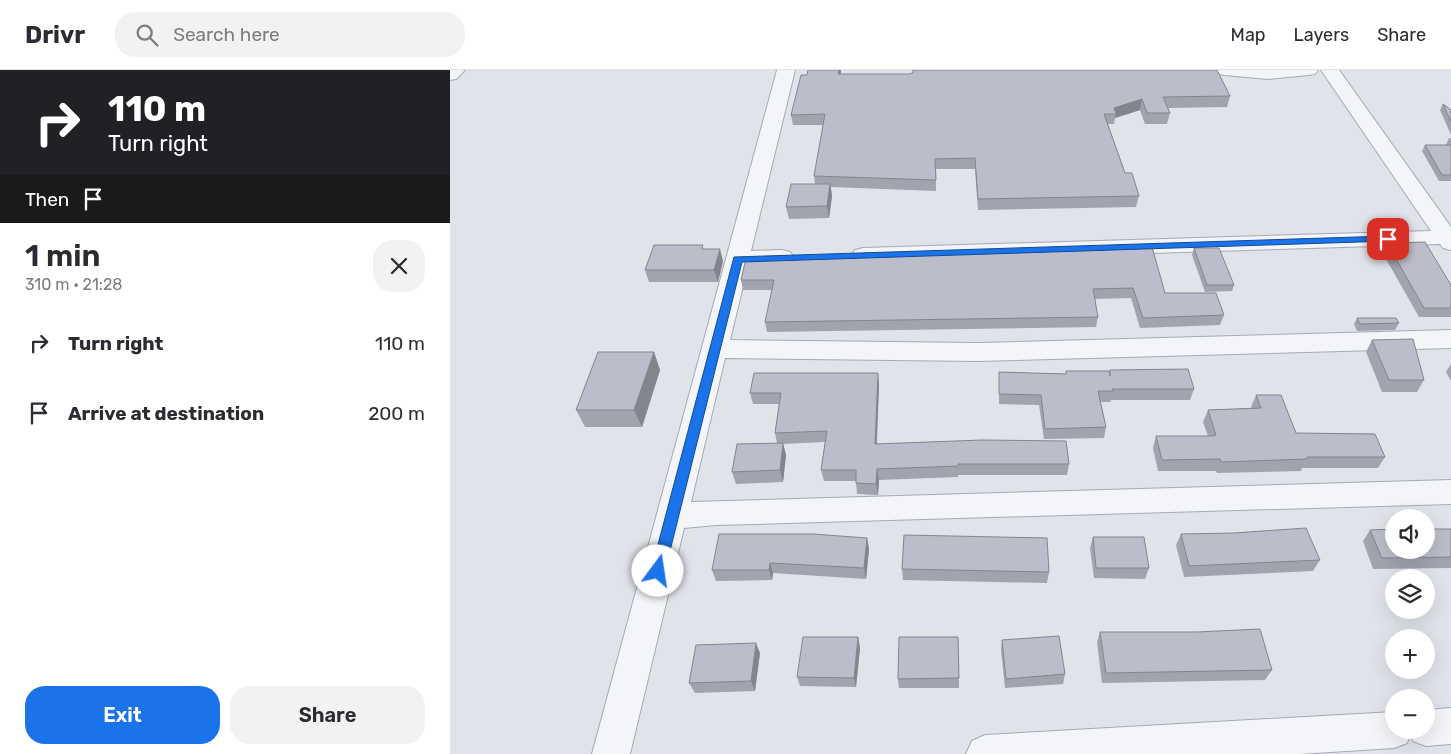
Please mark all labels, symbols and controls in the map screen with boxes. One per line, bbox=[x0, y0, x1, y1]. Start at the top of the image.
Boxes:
search box bbox=[115, 12, 465, 57]
text: Drivr bbox=[25, 21, 85, 49]
icon: search bbox=[133, 21, 161, 49]
text: Search here bbox=[173, 23, 280, 46]
text: Map bbox=[1231, 24, 1266, 46]
text: Layers bbox=[1294, 24, 1349, 46]
text: Share bbox=[1377, 24, 1426, 46]
text: 110 m bbox=[108, 88, 206, 130]
icon: right bbox=[25, 90, 90, 155]
text: Turn right bbox=[108, 130, 208, 157]
icon: arrive bbox=[79, 185, 107, 213]
text: Then bbox=[25, 188, 69, 211]
pin bbox=[1367, 218, 1409, 260]
icon: arrive bbox=[1374, 225, 1402, 253]
text: 1 min bbox=[25, 238, 100, 274]
button: close bbox=[373, 240, 425, 292]
text: 310 m · 21:28 bbox=[25, 275, 123, 294]
icon: right bbox=[25, 329, 53, 357]
text: Turn right bbox=[68, 332, 163, 355]
text: 110 m bbox=[375, 332, 425, 355]
icon: arrive bbox=[25, 399, 53, 427]
text: Arrive at destination bbox=[68, 402, 264, 425]
text: 200 m bbox=[368, 402, 425, 425]
map controls bbox=[1385, 509, 1435, 739]
button: sound bbox=[1385, 509, 1435, 559]
position arrow bbox=[631, 544, 683, 596]
button: layers bbox=[1385, 569, 1435, 619]
button: + bbox=[1385, 629, 1435, 679]
button: Exit bbox=[25, 686, 220, 744]
button: Share bbox=[230, 686, 425, 744]
button: − bbox=[1385, 689, 1435, 739]

